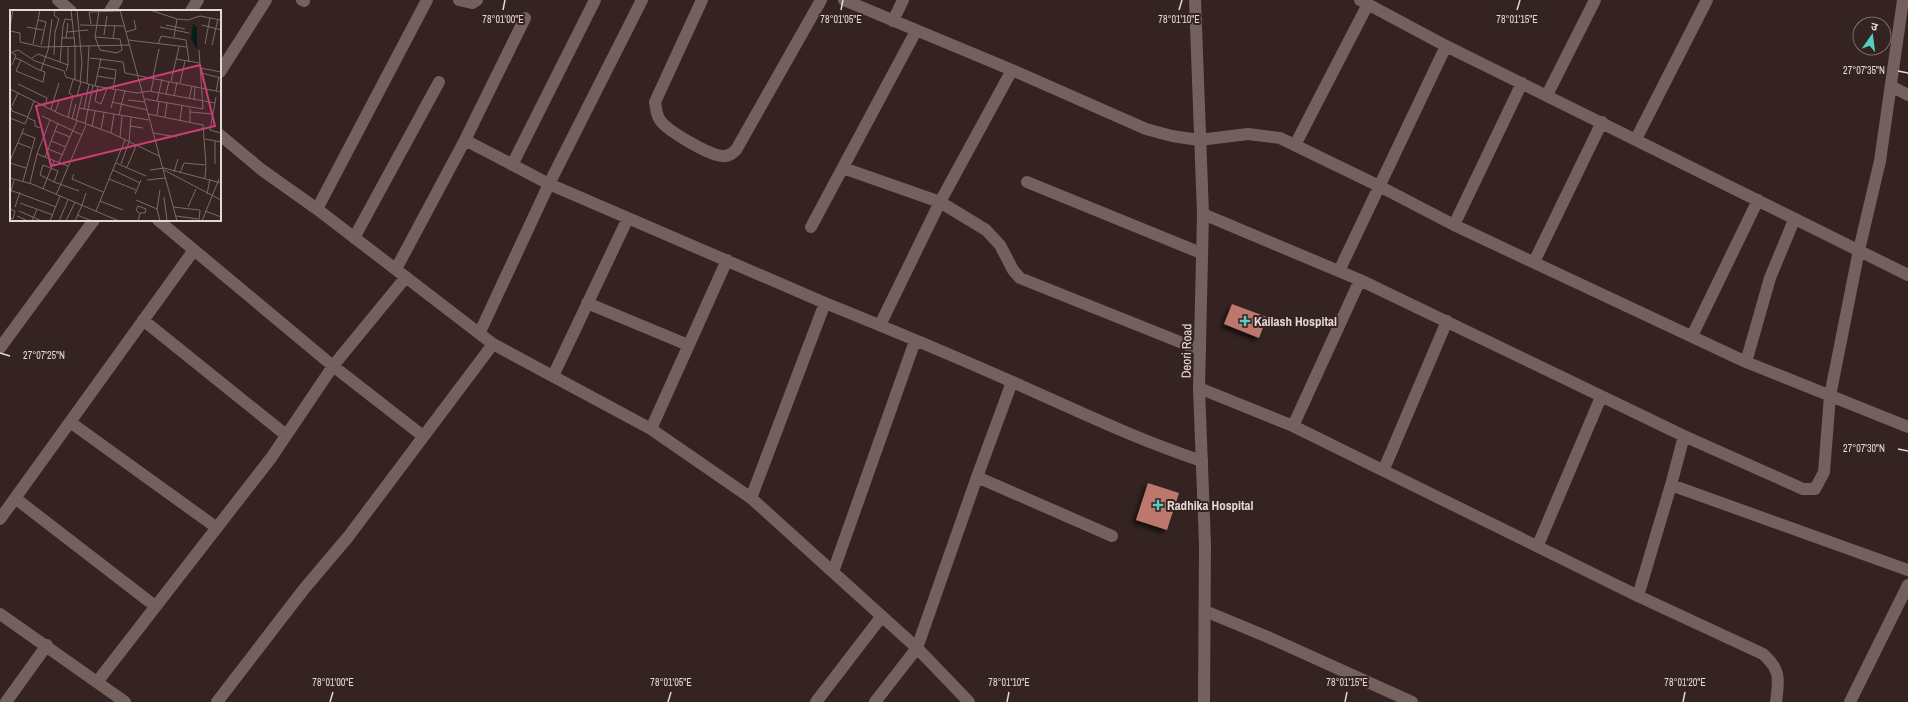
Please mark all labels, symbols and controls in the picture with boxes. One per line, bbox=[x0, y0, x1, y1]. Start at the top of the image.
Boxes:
inset map bbox=[10, 10, 221, 221]
text: 78°01'00"E bbox=[482, 13, 524, 26]
text: 78°01'05"E bbox=[820, 13, 862, 26]
text: 78°01'10"E bbox=[1158, 13, 1200, 26]
text: 78°01'15"E bbox=[1496, 13, 1538, 26]
north arrow bbox=[1852, 16, 1892, 56]
text: उ bbox=[1870, 19, 1880, 34]
text: 27°07'35"N bbox=[1843, 64, 1885, 77]
place label: Kailash Hospital bbox=[1254, 313, 1337, 330]
marker: Kailash Hospital bbox=[1239, 315, 1251, 327]
street label: Deori Road bbox=[1178, 324, 1195, 378]
text: 27°07'25"N bbox=[23, 349, 65, 362]
text: 27°07'30"N bbox=[1843, 442, 1885, 455]
place label: Radhika Hospital bbox=[1167, 497, 1254, 514]
marker: Radhika Hospital bbox=[1152, 499, 1164, 511]
text: 78°01'00"E bbox=[312, 676, 354, 689]
text: 78°01'05"E bbox=[650, 676, 692, 689]
text: 78°01'10"E bbox=[988, 676, 1030, 689]
text: 78°01'15"E bbox=[1326, 676, 1368, 689]
text: 78°01'20"E bbox=[1664, 676, 1706, 689]

